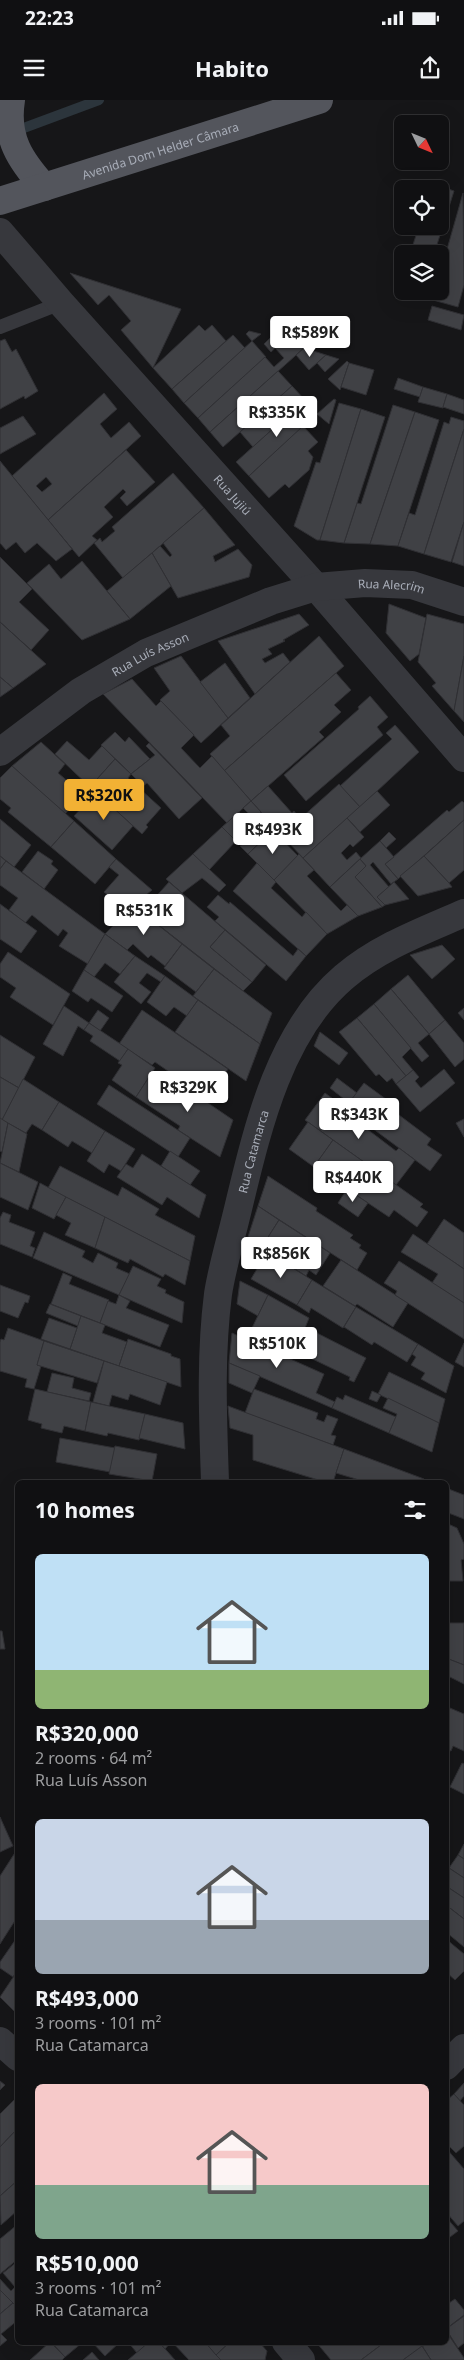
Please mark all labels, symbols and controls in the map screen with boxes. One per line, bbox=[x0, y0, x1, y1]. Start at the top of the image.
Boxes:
text: 22:23 bbox=[25, 5, 74, 31]
text: Habito bbox=[195, 53, 269, 83]
icon: menu bbox=[20, 54, 48, 82]
icon: share bbox=[416, 54, 444, 82]
north arrow bbox=[394, 115, 449, 170]
map controls bbox=[394, 115, 449, 300]
street label: Avenida Dom Helder Câmara bbox=[80, 118, 241, 183]
button: locate bbox=[394, 180, 449, 235]
button: layers bbox=[394, 245, 449, 300]
pin: R$589K bbox=[269, 316, 351, 358]
text: R$589K bbox=[281, 321, 339, 343]
pin: R$335K bbox=[236, 396, 318, 438]
text: R$335K bbox=[248, 401, 306, 423]
street label: Rua Jujiú bbox=[210, 471, 256, 518]
street label: Rua Alecrim bbox=[357, 574, 427, 597]
street label: Rua Luís Asson bbox=[108, 628, 191, 680]
pin: R$320K bbox=[63, 778, 145, 821]
text: R$320K bbox=[75, 784, 133, 806]
pin: R$493K bbox=[232, 812, 314, 855]
text: R$493K bbox=[244, 818, 302, 840]
pin: R$531K bbox=[103, 894, 185, 936]
text: R$531K bbox=[115, 899, 173, 921]
pin: R$329K bbox=[147, 1070, 229, 1113]
text: R$329K bbox=[159, 1076, 217, 1098]
pin: R$343K bbox=[318, 1098, 400, 1140]
text: R$343K bbox=[330, 1103, 388, 1125]
street label: Rua Catamarca bbox=[234, 1108, 272, 1195]
pin: R$440K bbox=[312, 1160, 394, 1203]
text: R$440K bbox=[324, 1166, 382, 1188]
pin: R$856K bbox=[240, 1236, 322, 1279]
text: R$856K bbox=[252, 1242, 310, 1264]
pin: R$510K bbox=[236, 1326, 318, 1369]
text: R$510K bbox=[248, 1332, 306, 1354]
text: 10 homes bbox=[35, 1496, 135, 1524]
icon: filters bbox=[401, 1496, 429, 1524]
icon: home bbox=[187, 1587, 277, 1677]
text: R$320,000 bbox=[35, 1719, 139, 1747]
text: 2 rooms · 64 m² bbox=[35, 1747, 152, 1769]
text: Rua Luís Asson bbox=[35, 1769, 147, 1791]
icon: home bbox=[187, 1852, 277, 1942]
text: R$493,000 bbox=[35, 1984, 139, 2012]
text: 3 rooms · 101 m² bbox=[35, 2012, 161, 2034]
text: Rua Catamarca bbox=[35, 2034, 149, 2056]
icon: home bbox=[187, 2117, 277, 2207]
text: R$510,000 bbox=[35, 2249, 139, 2277]
text: 3 rooms · 101 m² bbox=[35, 2277, 161, 2299]
text: Rua Catamarca bbox=[35, 2299, 149, 2321]

